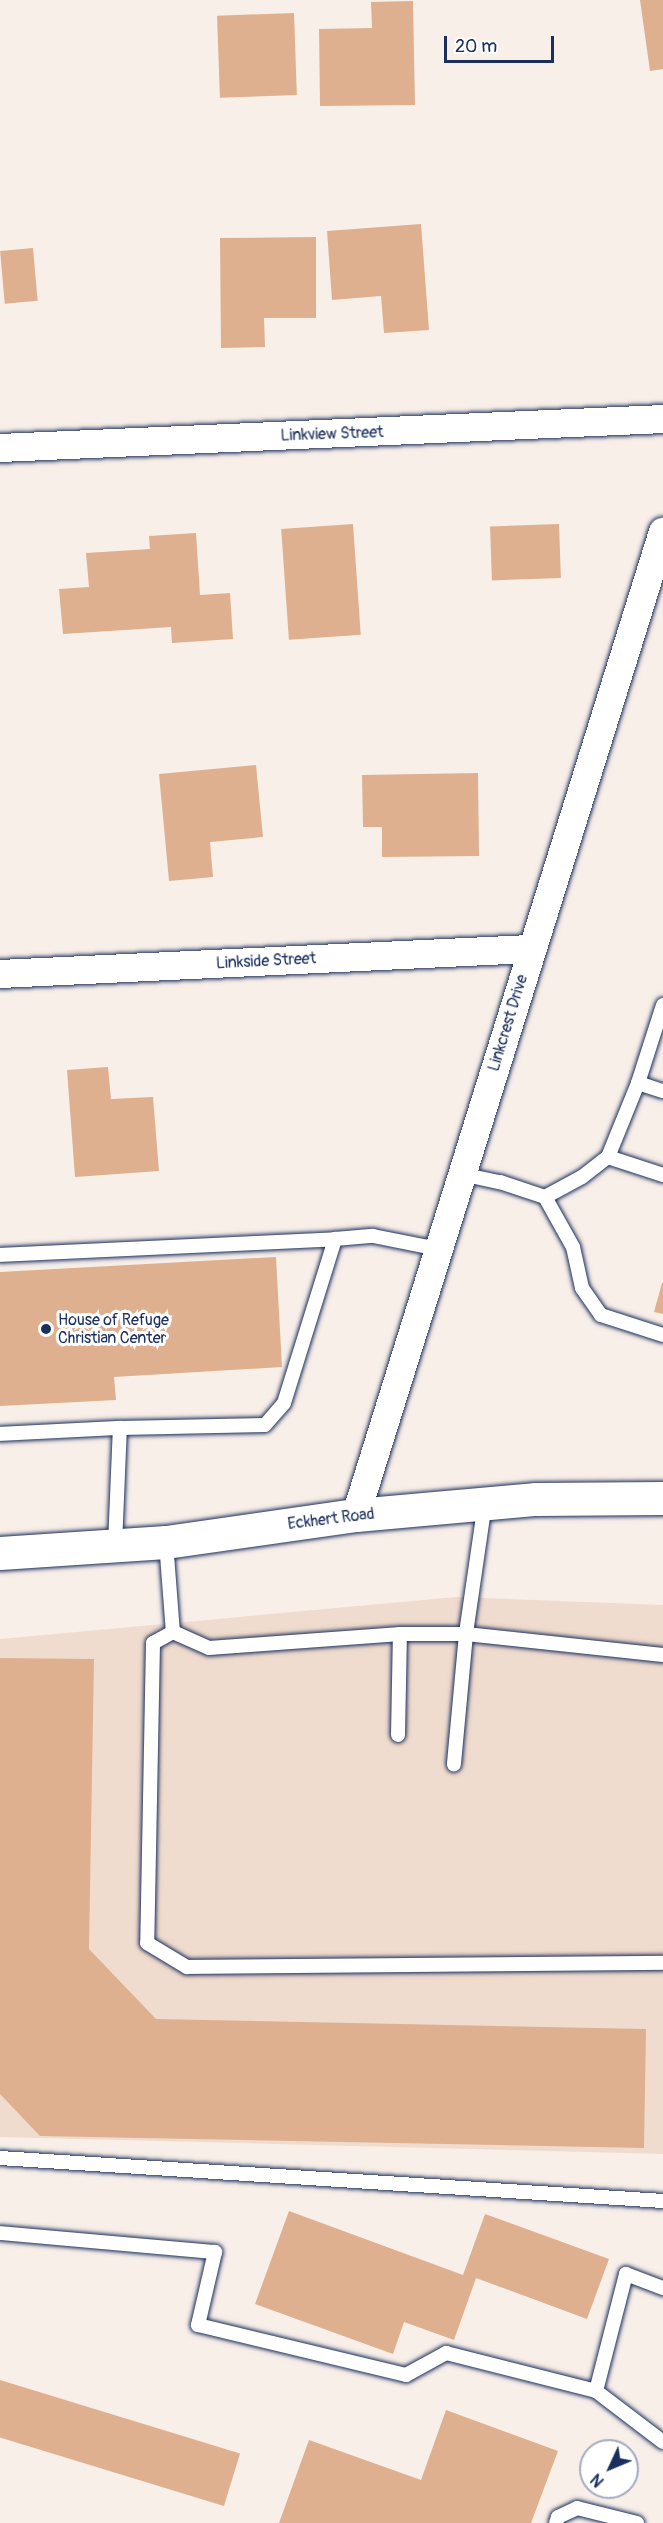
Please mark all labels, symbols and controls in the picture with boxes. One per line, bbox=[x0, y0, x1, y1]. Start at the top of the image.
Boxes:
scale bar bbox=[447, 24, 556, 62]
text: 20 m bbox=[455, 35, 497, 58]
street label: Linkview Street bbox=[280, 423, 384, 445]
street label: Linkside Street bbox=[215, 949, 317, 973]
street label: Linkcrest Drive bbox=[484, 972, 532, 1074]
place label: House of Refuge Christian Center bbox=[58, 1310, 169, 1348]
marker: House of Refuge Christian Center bbox=[39, 1322, 53, 1336]
street label: Eckhert Road bbox=[287, 1504, 375, 1534]
north arrow bbox=[579, 2439, 639, 2499]
text: N bbox=[587, 2469, 608, 2491]

